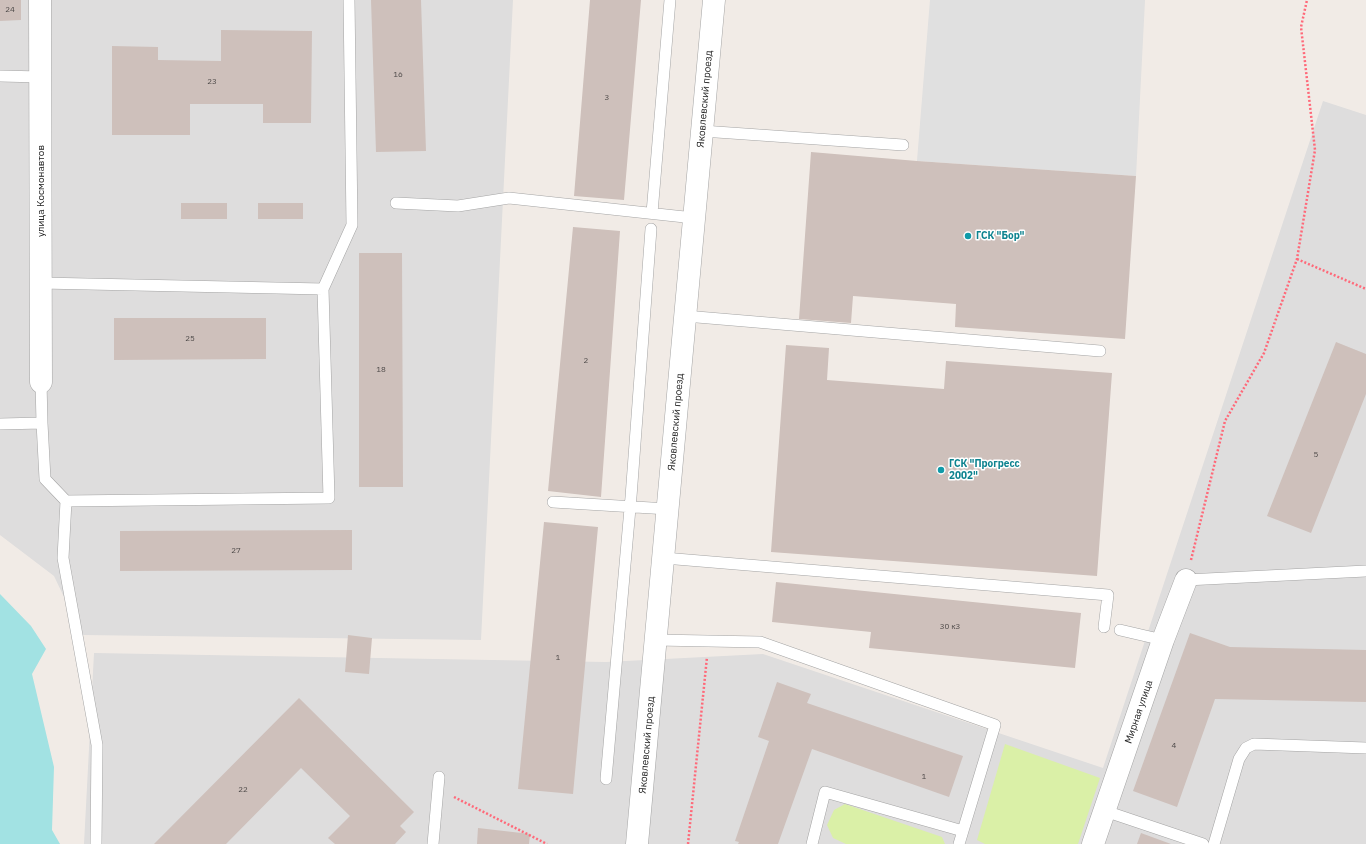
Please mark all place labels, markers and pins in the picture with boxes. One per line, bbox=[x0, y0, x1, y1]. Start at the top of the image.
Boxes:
place label: ГСК "Бор" bbox=[976, 230, 1024, 242]
marker: ГСК "Бор" bbox=[963, 231, 973, 241]
place label: ГСК "Прогресс 2002" bbox=[949, 458, 1020, 482]
marker: ГСК "Прогресс 2002" bbox=[936, 465, 946, 475]

